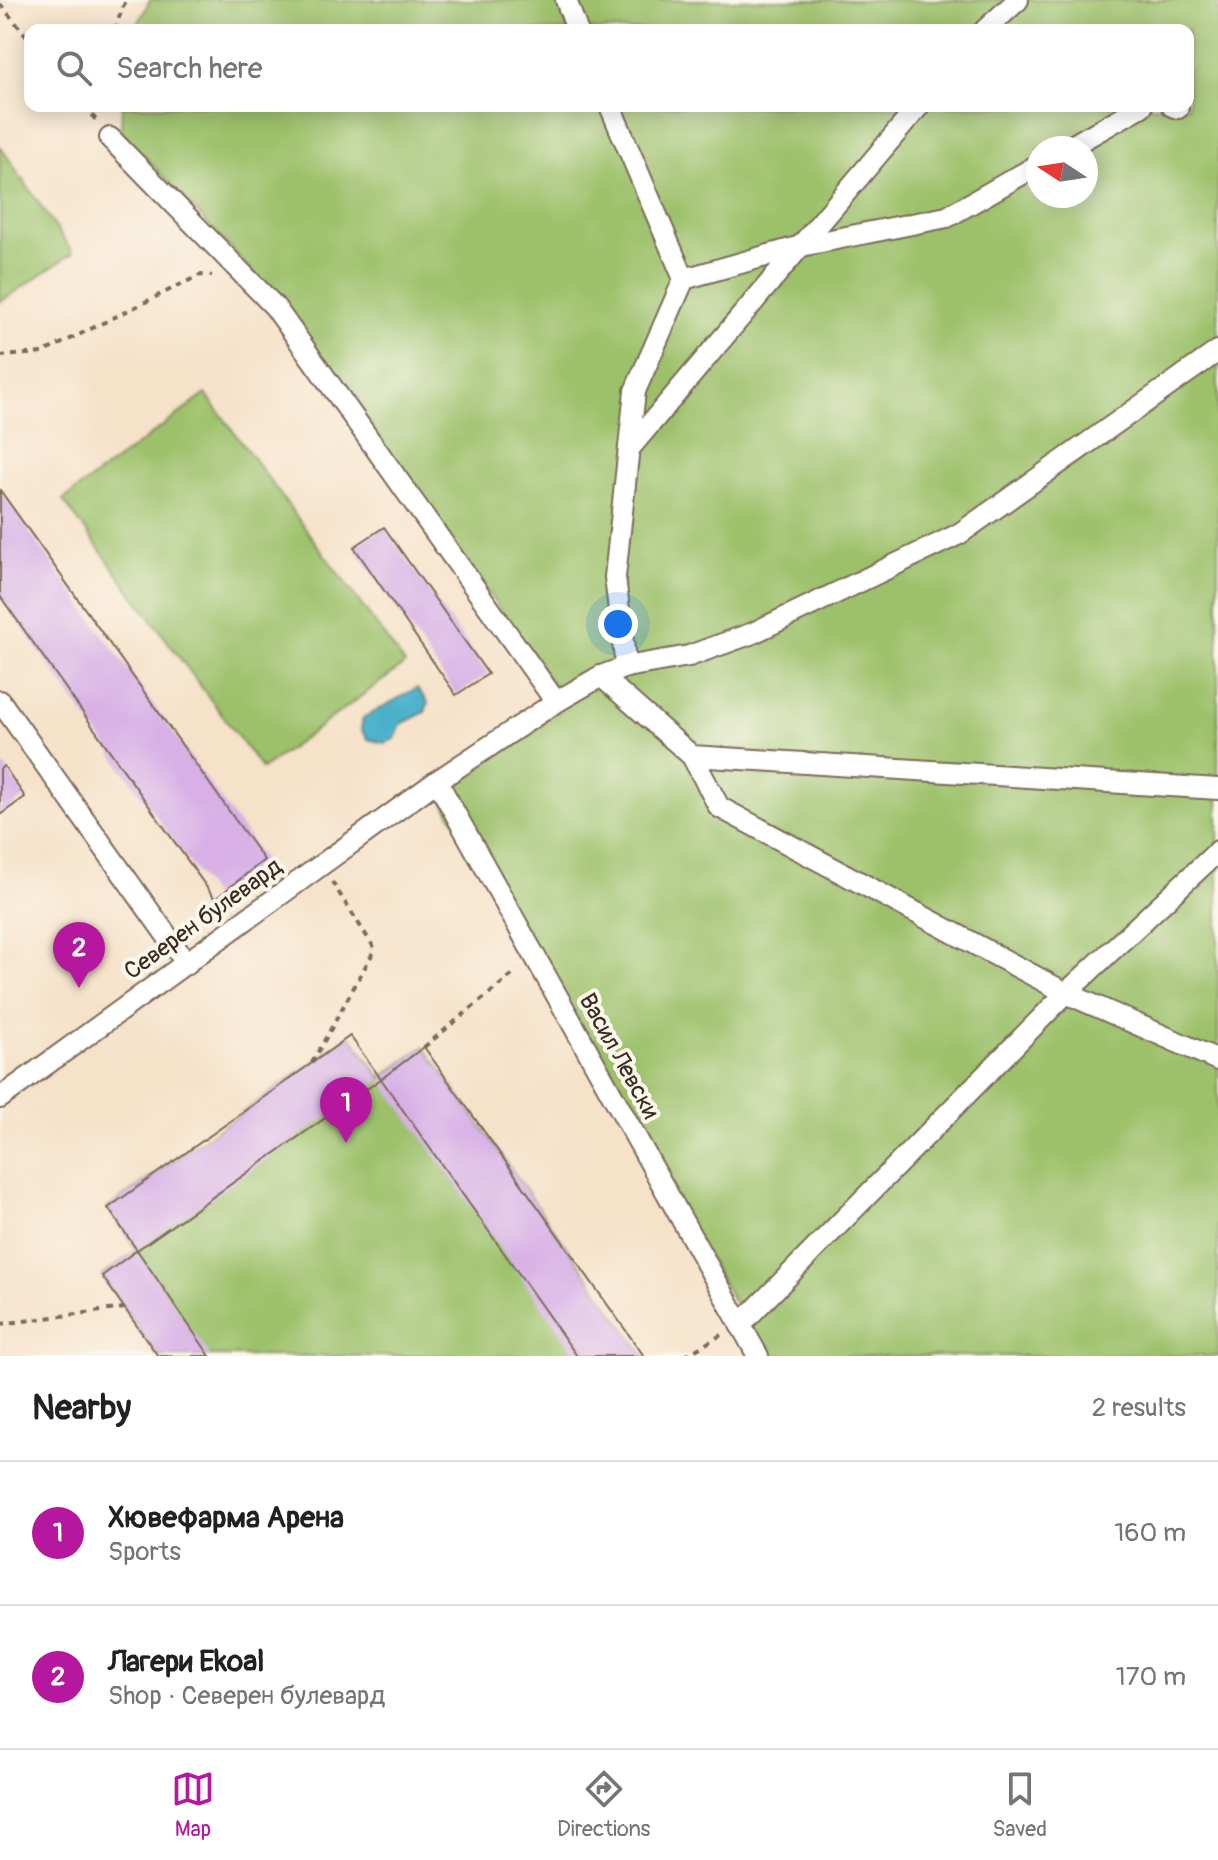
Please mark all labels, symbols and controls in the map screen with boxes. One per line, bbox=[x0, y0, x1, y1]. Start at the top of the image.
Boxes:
search box bbox=[24, 24, 1194, 112]
icon: search bbox=[52, 46, 96, 90]
text: Search here bbox=[116, 50, 263, 87]
north arrow bbox=[1026, 136, 1098, 208]
your location bbox=[598, 604, 638, 644]
street label: Северен булевард bbox=[119, 852, 288, 986]
pin: 2 bbox=[53, 922, 105, 988]
street label: Васил Левски bbox=[573, 988, 665, 1124]
pin: 1 bbox=[320, 1077, 372, 1143]
text: Nearby bbox=[32, 1387, 131, 1430]
text: 2 results bbox=[1092, 1392, 1186, 1424]
text: Хювефарма Арена bbox=[108, 1499, 344, 1536]
text: 1 bbox=[53, 1517, 63, 1549]
text: 160 m bbox=[1114, 1517, 1186, 1549]
text: Sports bbox=[108, 1536, 181, 1568]
text: Лагери Ekoal bbox=[108, 1643, 264, 1680]
text: 2 bbox=[51, 1661, 65, 1693]
text: 170 m bbox=[1116, 1661, 1186, 1693]
text: Shop · Северен булевард bbox=[108, 1680, 385, 1712]
tab: Map bbox=[171, 1767, 215, 1843]
tab: Directions bbox=[557, 1767, 650, 1843]
tab: Saved bbox=[992, 1767, 1047, 1843]

